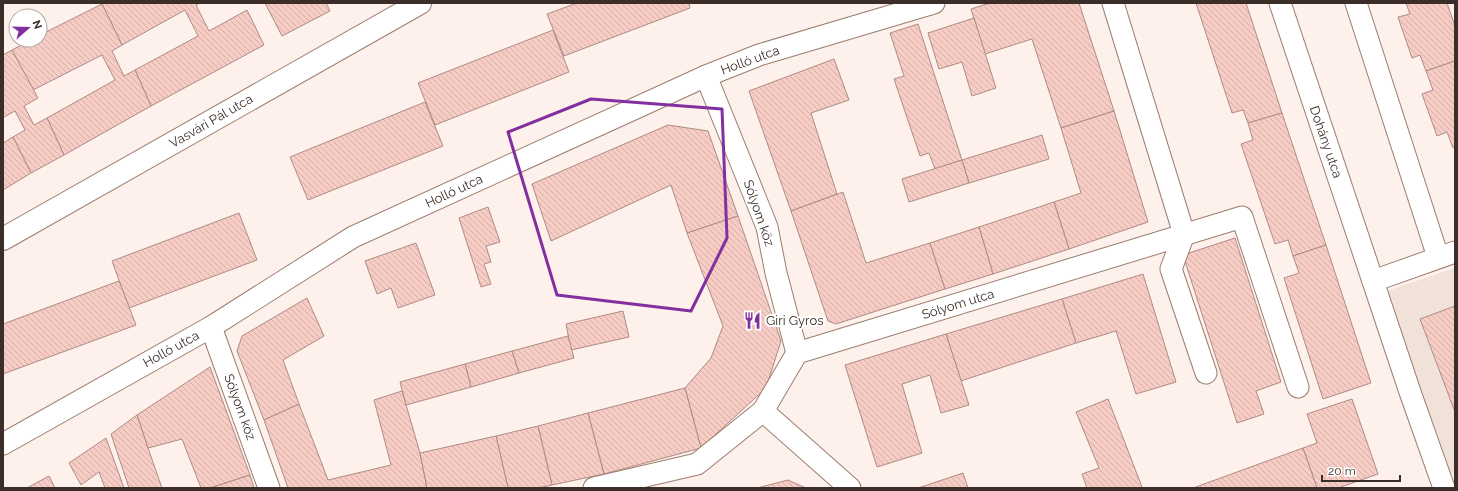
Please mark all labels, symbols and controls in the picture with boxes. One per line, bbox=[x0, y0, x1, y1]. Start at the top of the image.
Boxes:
north arrow bbox=[8, 8, 48, 48]
text: N bbox=[29, 19, 44, 31]
street label: Holló utca bbox=[719, 42, 781, 78]
street label: Vasvári Pál utca bbox=[167, 91, 255, 151]
street label: Dohány utca bbox=[1307, 104, 1345, 180]
street label: Holló utca bbox=[423, 171, 485, 211]
street label: Sólyom köz bbox=[741, 178, 777, 248]
street label: Sólyom utca bbox=[920, 286, 996, 322]
restaurant icon: Giri Gyros bbox=[743, 310, 763, 330]
place label: Giri Gyros bbox=[766, 313, 823, 328]
street label: Holló utca bbox=[140, 328, 202, 370]
street label: Sólyom köz bbox=[221, 372, 259, 442]
scale bar bbox=[1322, 457, 1400, 483]
text: 20 m bbox=[1328, 464, 1356, 478]

